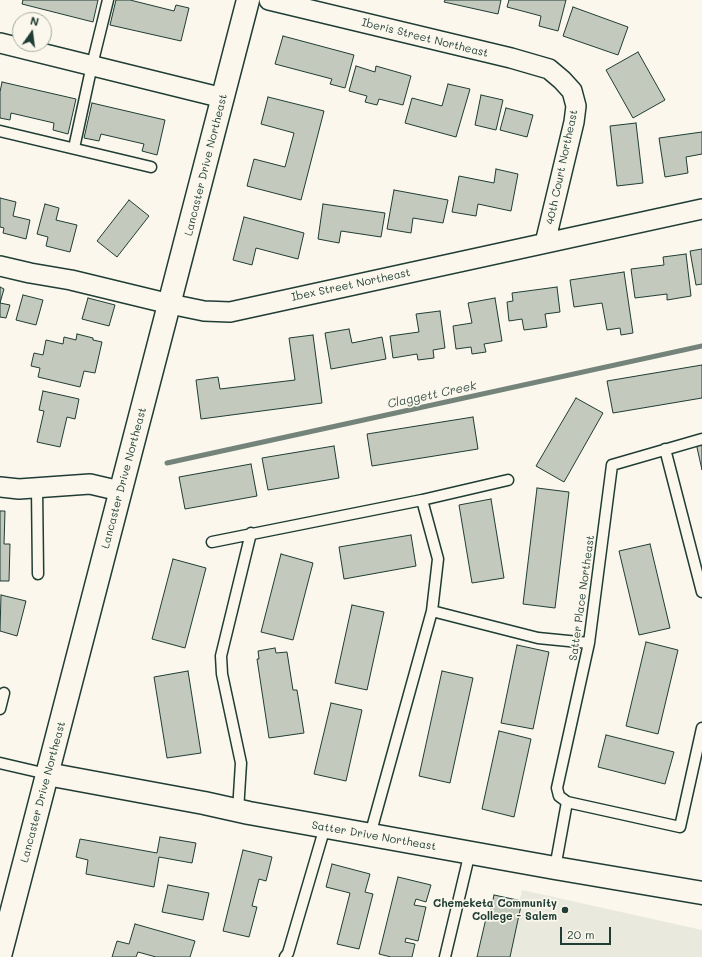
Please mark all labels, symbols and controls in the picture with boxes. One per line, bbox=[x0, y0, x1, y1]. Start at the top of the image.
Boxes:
north arrow bbox=[12, 12, 52, 52]
text: N bbox=[29, 13, 41, 29]
street label: Iberis Street Northeast bbox=[360, 16, 490, 60]
street label: Lancaster Drive Northeast bbox=[182, 93, 230, 237]
street label: 40th Court Northeast bbox=[543, 108, 581, 226]
street label: Ibex Street Northeast bbox=[290, 266, 412, 304]
water label: Claggett Creek bbox=[386, 379, 478, 411]
street label: Lancaster Drive Northeast bbox=[99, 406, 149, 550]
street label: Satter Place Northeast bbox=[567, 534, 597, 662]
street label: Lancaster Drive Northeast bbox=[18, 720, 68, 864]
street label: Satter Drive Northeast bbox=[311, 819, 437, 853]
place label: Chemeketa Community College - Salem bbox=[433, 897, 557, 923]
marker: Chemeketa Community College - Salem bbox=[560, 905, 570, 915]
scale bar bbox=[562, 919, 613, 945]
text: 20 m bbox=[567, 926, 595, 942]

